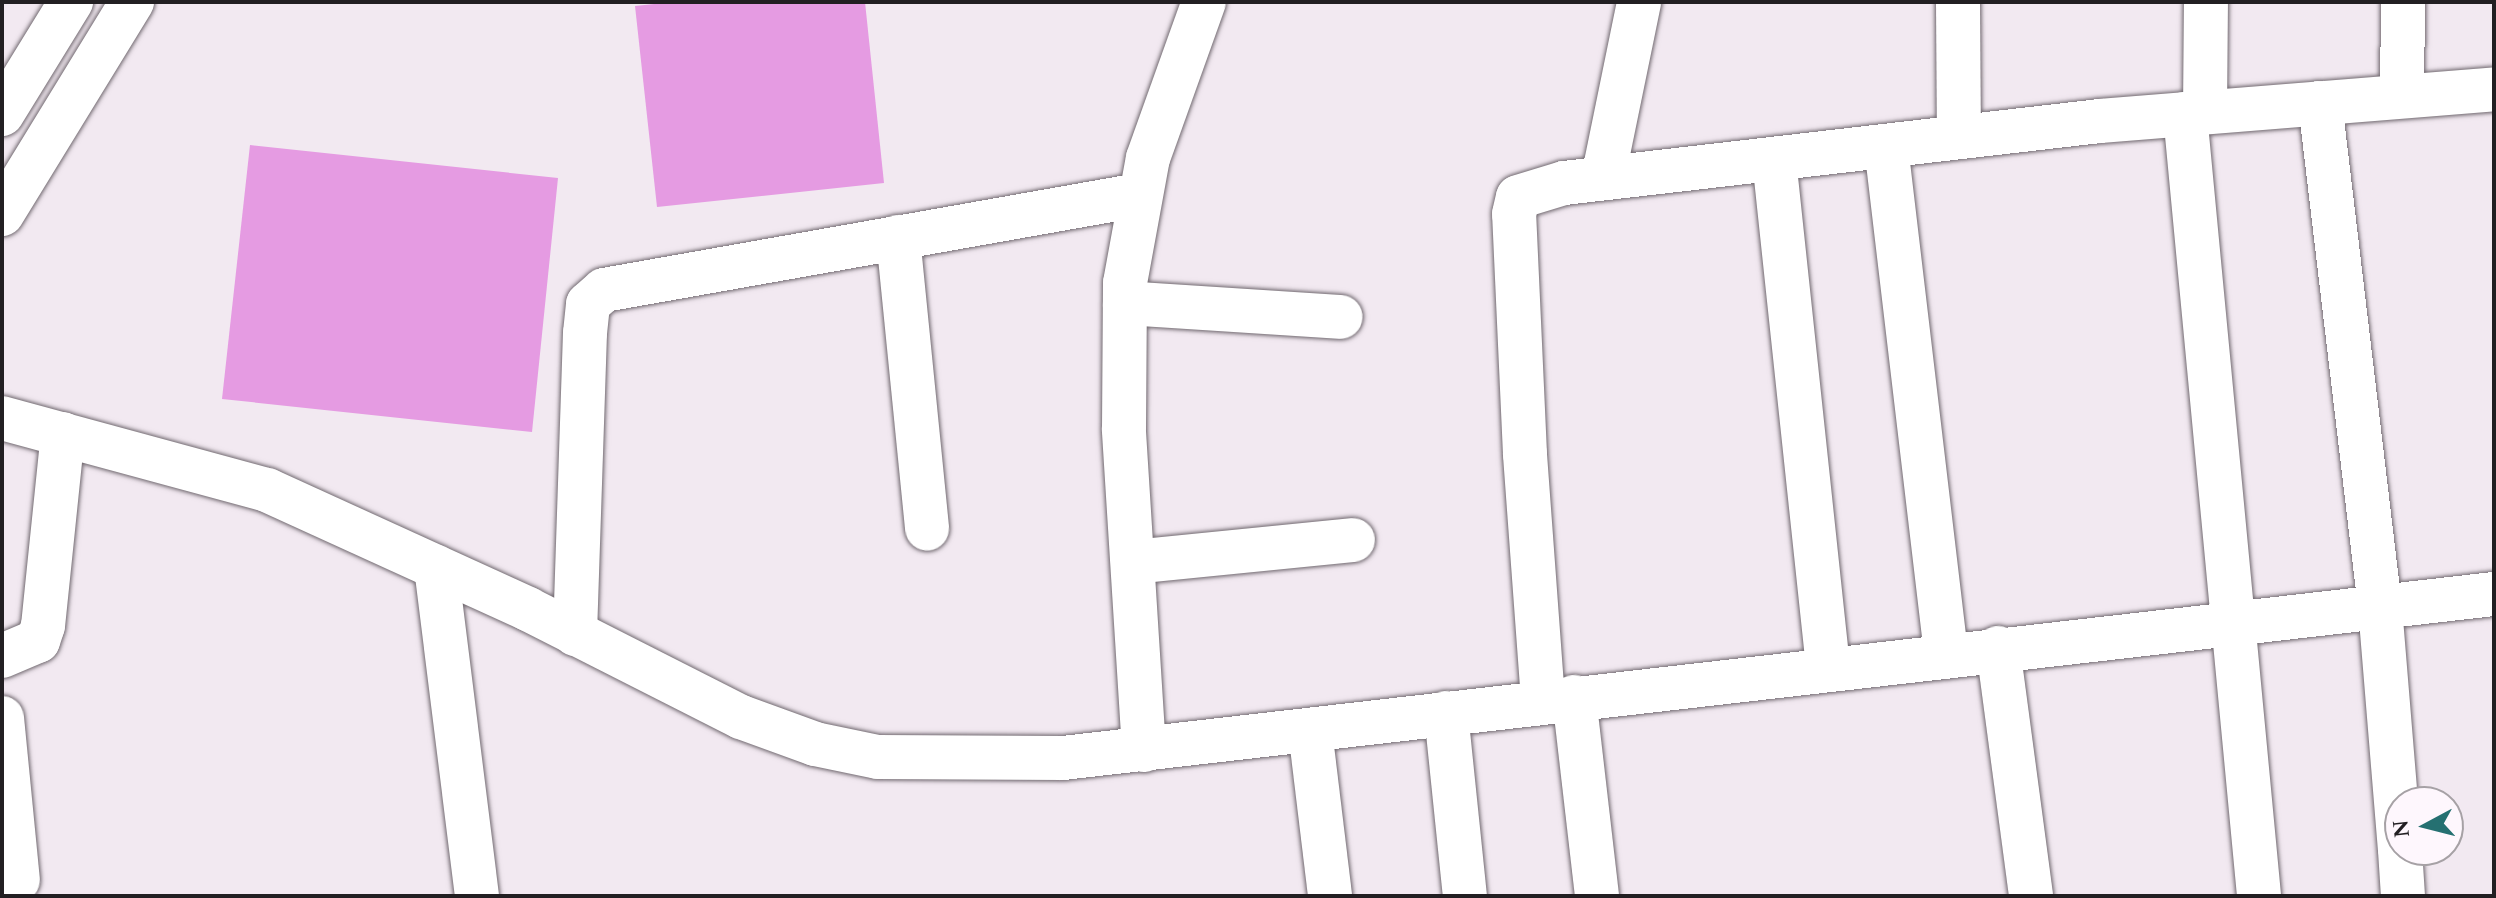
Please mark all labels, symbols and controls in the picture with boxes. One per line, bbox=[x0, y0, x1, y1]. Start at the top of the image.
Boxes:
north arrow bbox=[2384, 786, 2464, 866]
text: N bbox=[2384, 818, 2419, 840]

